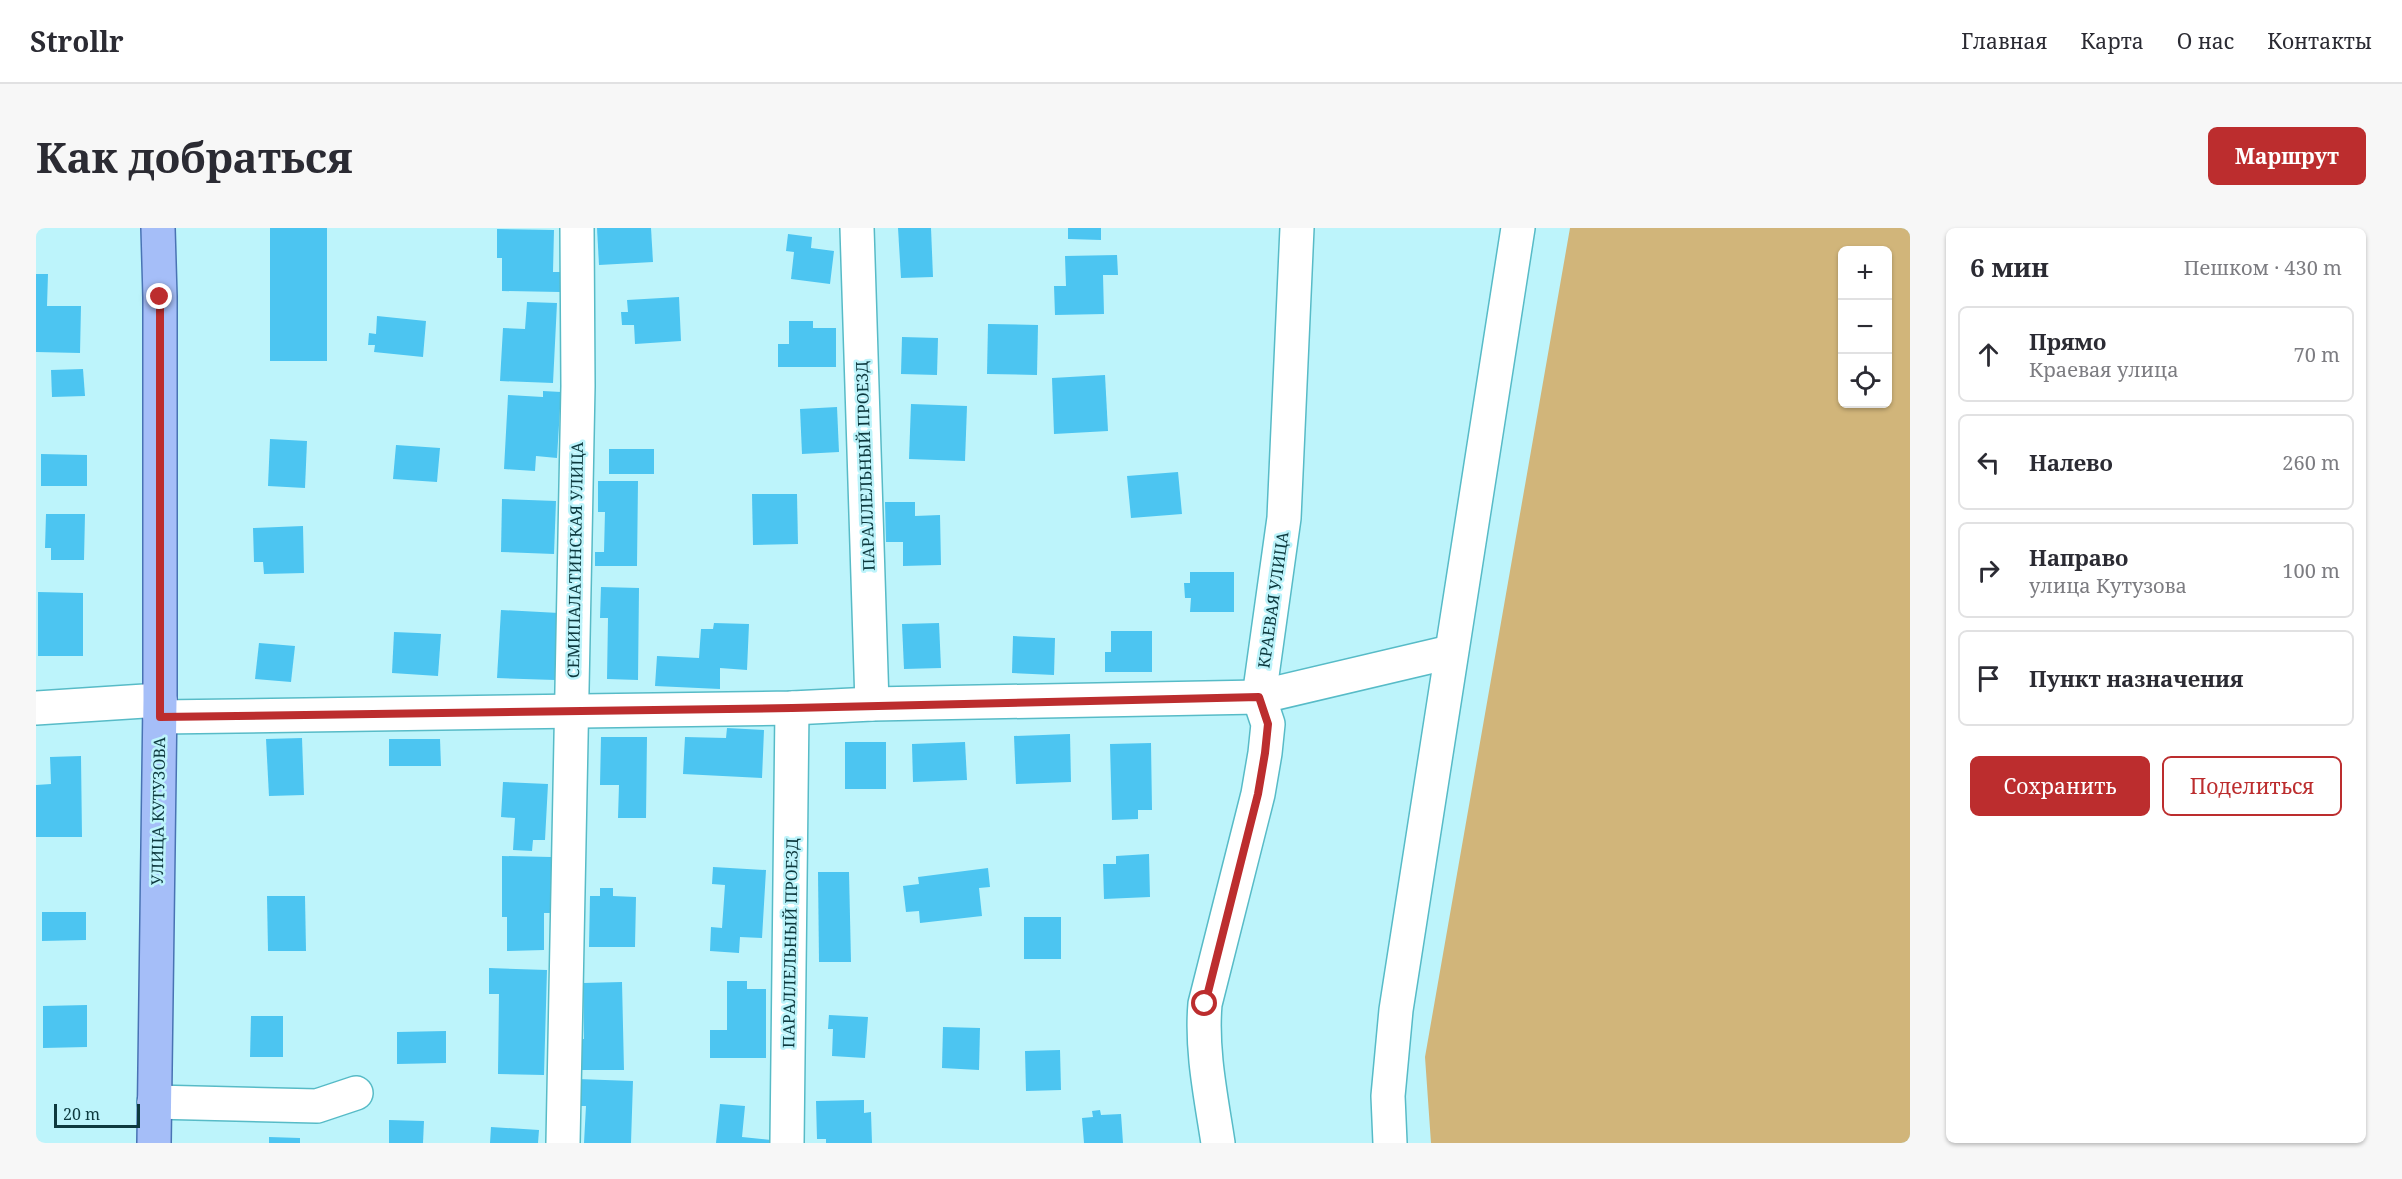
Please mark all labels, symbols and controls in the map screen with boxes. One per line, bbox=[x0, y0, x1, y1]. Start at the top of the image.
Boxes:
text: Strollr bbox=[30, 22, 124, 60]
text: Главная bbox=[1961, 27, 2048, 55]
text: Карта bbox=[2081, 27, 2144, 55]
text: О нас bbox=[2177, 27, 2234, 55]
text: Контакты bbox=[2267, 27, 2372, 55]
button: Маршрут bbox=[2208, 127, 2366, 185]
text: Как добраться bbox=[36, 128, 353, 185]
map controls bbox=[1838, 246, 1892, 408]
button: + bbox=[1838, 246, 1892, 300]
text: 6 мин bbox=[1970, 249, 2049, 285]
text: Пешком · 430 m bbox=[2184, 254, 2342, 281]
route end bbox=[146, 283, 172, 309]
button: − bbox=[1838, 300, 1892, 354]
text: Прямо bbox=[2029, 326, 2106, 356]
icon: ahead bbox=[1972, 338, 2005, 371]
text: 70 m bbox=[2294, 341, 2340, 368]
button: locate bbox=[1838, 354, 1892, 408]
text: Краевая улица bbox=[2029, 356, 2179, 383]
street label: ПАРАЛЛЕЛЬНЫЙ ПРОЕЗД bbox=[850, 361, 880, 571]
street label: СЕМИПАЛАТИНСКАЯ УЛИЦА bbox=[562, 441, 588, 678]
icon: left bbox=[1972, 446, 2005, 479]
text: Налево bbox=[2029, 447, 2113, 477]
text: 260 m bbox=[2282, 449, 2340, 476]
street label: КРАЕВАЯ УЛИЦА bbox=[1253, 530, 1294, 670]
text: Направо bbox=[2029, 542, 2128, 572]
icon: right bbox=[1972, 554, 2005, 587]
text: 100 m bbox=[2282, 557, 2340, 584]
text: улица Кутузова bbox=[2029, 572, 2187, 599]
icon: arrive bbox=[1972, 662, 2005, 695]
text: Пункт назначения bbox=[2029, 663, 2243, 693]
street label: УЛИЦА КУТУЗОВА bbox=[146, 736, 170, 885]
button: Сохранить bbox=[1970, 756, 2150, 816]
button: Поделиться bbox=[2162, 756, 2342, 816]
street label: ПАРАЛЛЕЛЬНЫЙ ПРОЕЗД bbox=[777, 838, 803, 1048]
route start bbox=[1191, 990, 1217, 1016]
scale bar bbox=[54, 1101, 140, 1128]
text: 20 m bbox=[63, 1103, 100, 1125]

